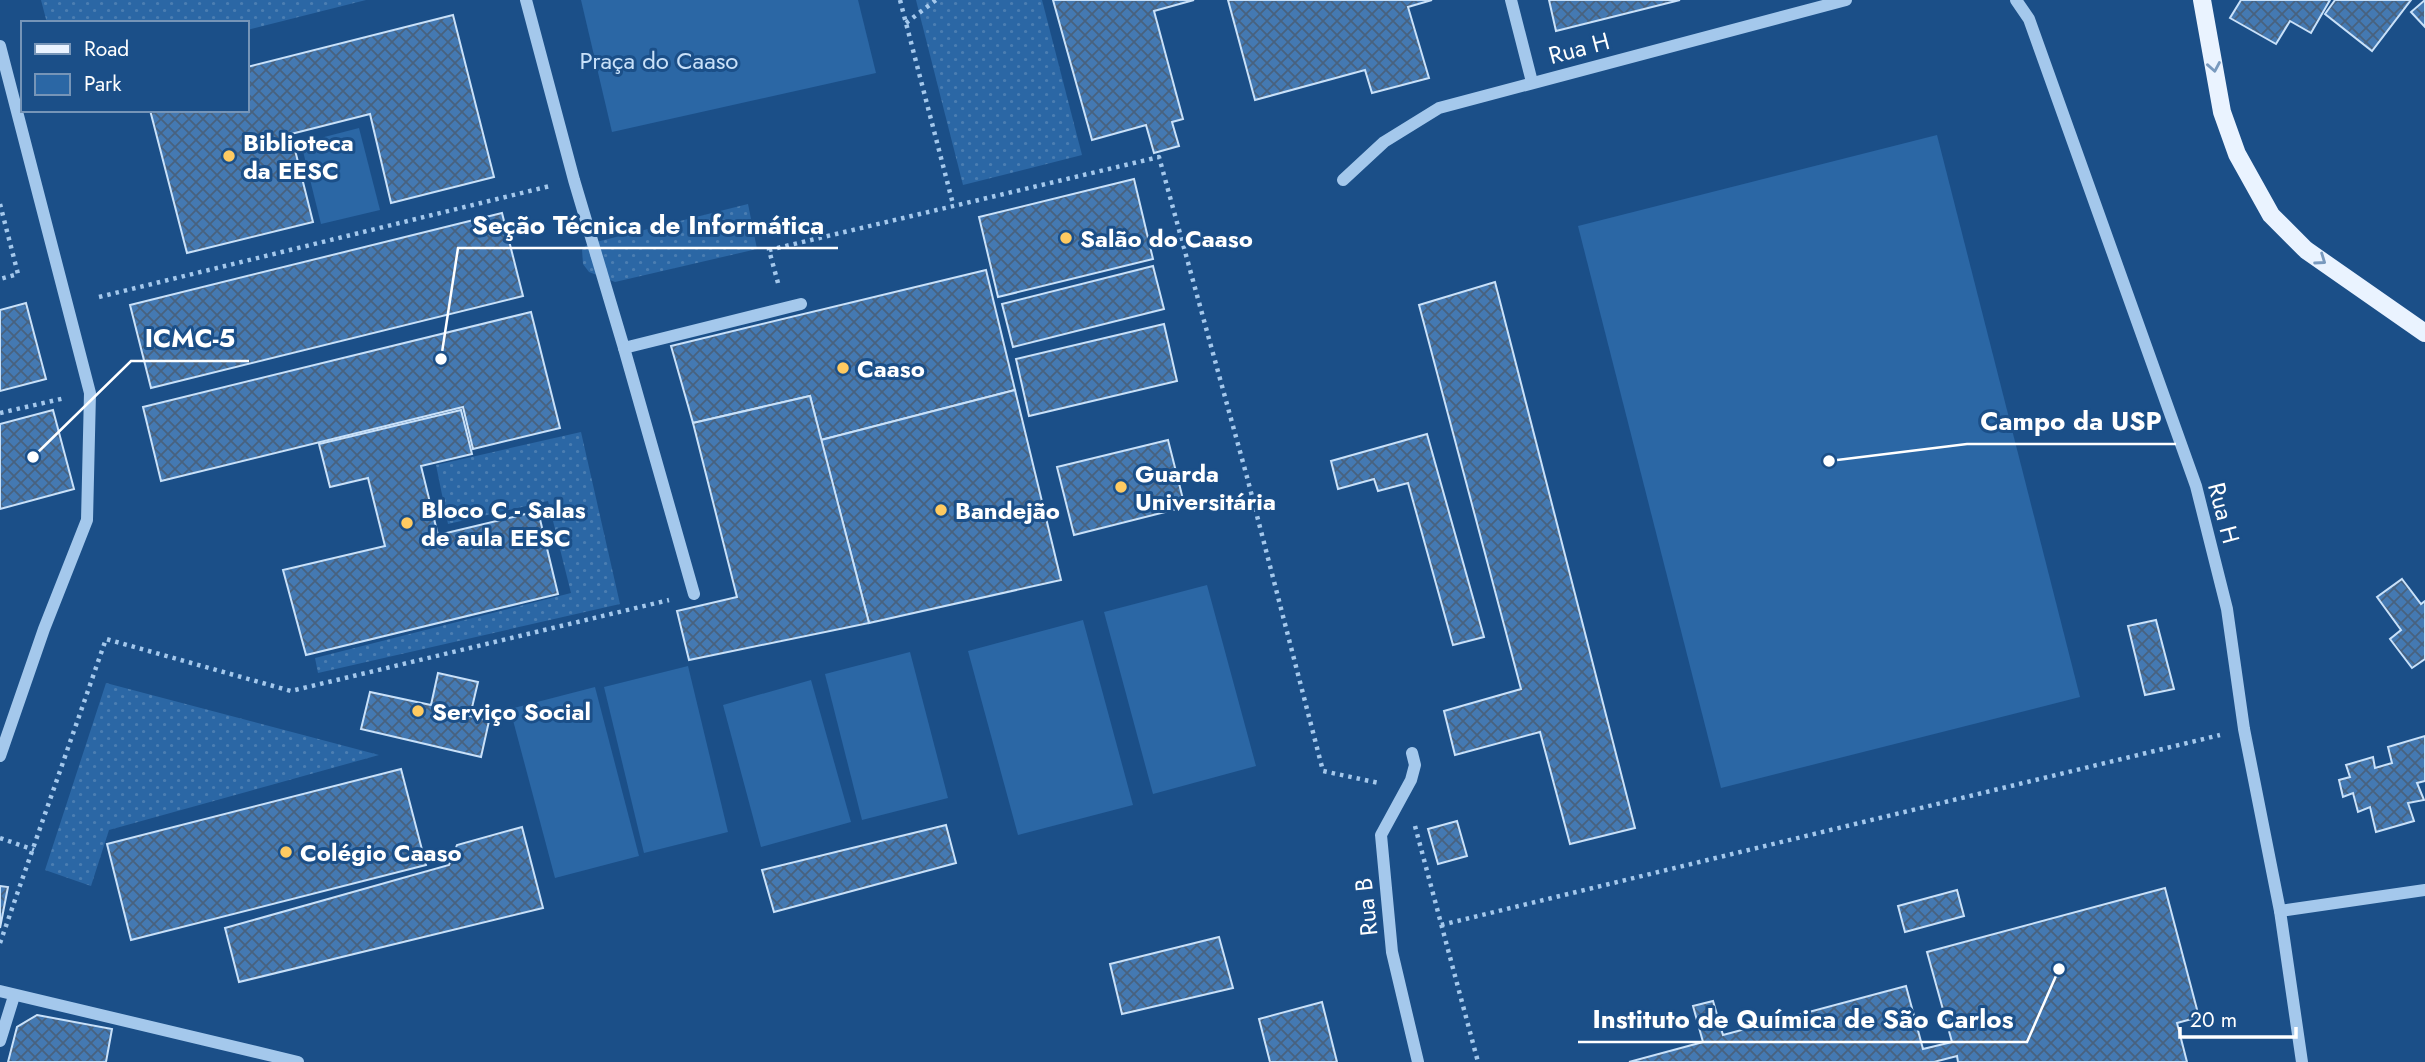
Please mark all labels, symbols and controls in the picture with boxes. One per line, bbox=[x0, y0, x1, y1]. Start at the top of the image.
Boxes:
legend bbox=[21, 21, 248, 112]
street label: Rua H bbox=[1545, 23, 1613, 73]
text: Road bbox=[84, 34, 129, 64]
park label: Praça do Caaso bbox=[580, 43, 738, 78]
one-way arrow bbox=[2206, 61, 2221, 73]
text: Park bbox=[84, 69, 122, 99]
place label: Biblioteca da EESC bbox=[243, 125, 354, 188]
marker: Biblioteca da EESC bbox=[221, 148, 237, 164]
callout: Seção Técnica de Informática bbox=[458, 201, 838, 248]
text: Seção Técnica de Informática bbox=[472, 206, 824, 244]
place label: Salão do Caaso bbox=[1080, 221, 1253, 256]
marker: Salão do Caaso bbox=[1058, 230, 1074, 246]
one-way arrow bbox=[2313, 252, 2326, 264]
callout: ICMC-5 bbox=[131, 314, 249, 361]
text: ICMC-5 bbox=[145, 319, 235, 357]
place label: Caaso bbox=[857, 351, 925, 386]
marker: Caaso bbox=[835, 360, 851, 376]
callout: Campo da USP bbox=[1967, 397, 2176, 444]
text: Campo da USP bbox=[1980, 402, 2162, 440]
place label: Guarda Universitária bbox=[1135, 456, 1276, 519]
marker: Guarda Universitária bbox=[1113, 479, 1129, 495]
street label: Rua H bbox=[2199, 479, 2249, 547]
place label: Bloco C - Salas de aula EESC bbox=[421, 492, 586, 555]
place label: Bandejão bbox=[955, 493, 1060, 528]
marker: Bandejão bbox=[933, 502, 949, 518]
marker: Bloco C - Salas de aula EESC bbox=[399, 515, 415, 531]
place label: Serviço Social bbox=[432, 694, 591, 729]
marker: Serviço Social bbox=[410, 703, 426, 719]
place label: Colégio Caaso bbox=[300, 835, 462, 870]
marker: Colégio Caaso bbox=[278, 844, 294, 860]
street label: Rua B bbox=[1346, 876, 1386, 938]
callout: Instituto de Química de São Carlos bbox=[1578, 995, 2027, 1042]
scale bar bbox=[2180, 996, 2296, 1040]
text: Instituto de Química de São Carlos bbox=[1592, 1000, 2014, 1038]
text: 20 m bbox=[2190, 1005, 2237, 1035]

